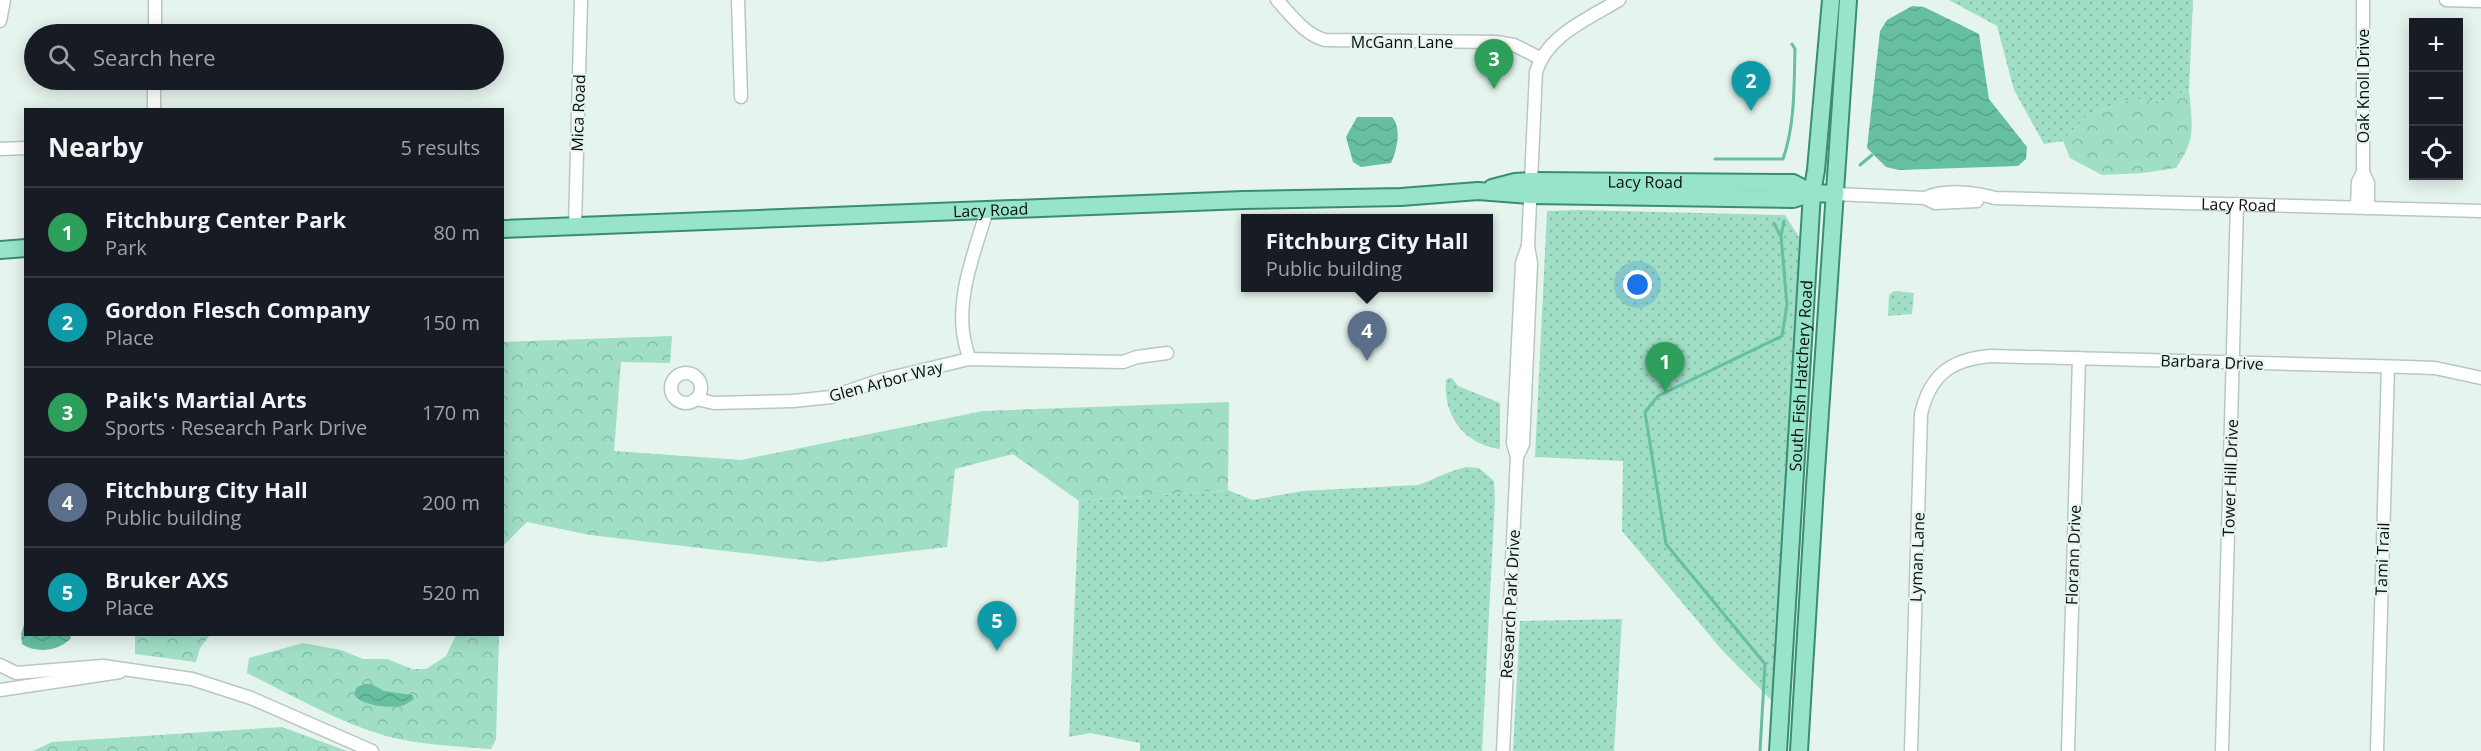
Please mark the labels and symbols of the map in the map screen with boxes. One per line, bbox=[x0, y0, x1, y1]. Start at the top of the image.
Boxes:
street label: Oak Knoll Drive bbox=[2352, 29, 2374, 143]
street label: McGann Lane bbox=[1351, 31, 1453, 53]
pin: 3 bbox=[1474, 40, 1514, 89]
pin: 2 bbox=[1732, 62, 1770, 111]
street label: Mica Road bbox=[566, 74, 590, 152]
street label: Lacy Road bbox=[1607, 171, 1683, 193]
street label: Lacy Road bbox=[2201, 193, 2277, 217]
street label: Lacy Road bbox=[953, 197, 1029, 222]
your location bbox=[1623, 270, 1652, 299]
street label: South Fish Hatchery Road bbox=[1784, 279, 1818, 472]
pin: 4 bbox=[1348, 312, 1386, 361]
pin: 1 bbox=[1646, 342, 1684, 392]
street label: Barbara Drive bbox=[2160, 349, 2264, 375]
street label: Glen Arbor Way bbox=[827, 355, 946, 407]
street label: Tower Hill Drive bbox=[2217, 419, 2243, 537]
street label: Florann Drive bbox=[2060, 504, 2086, 606]
street label: Lyman Lane bbox=[1904, 512, 1930, 602]
street label: Tami Trail bbox=[2370, 522, 2394, 596]
street label: Research Park Drive bbox=[1495, 529, 1525, 679]
pin: 5 bbox=[978, 602, 1016, 651]

